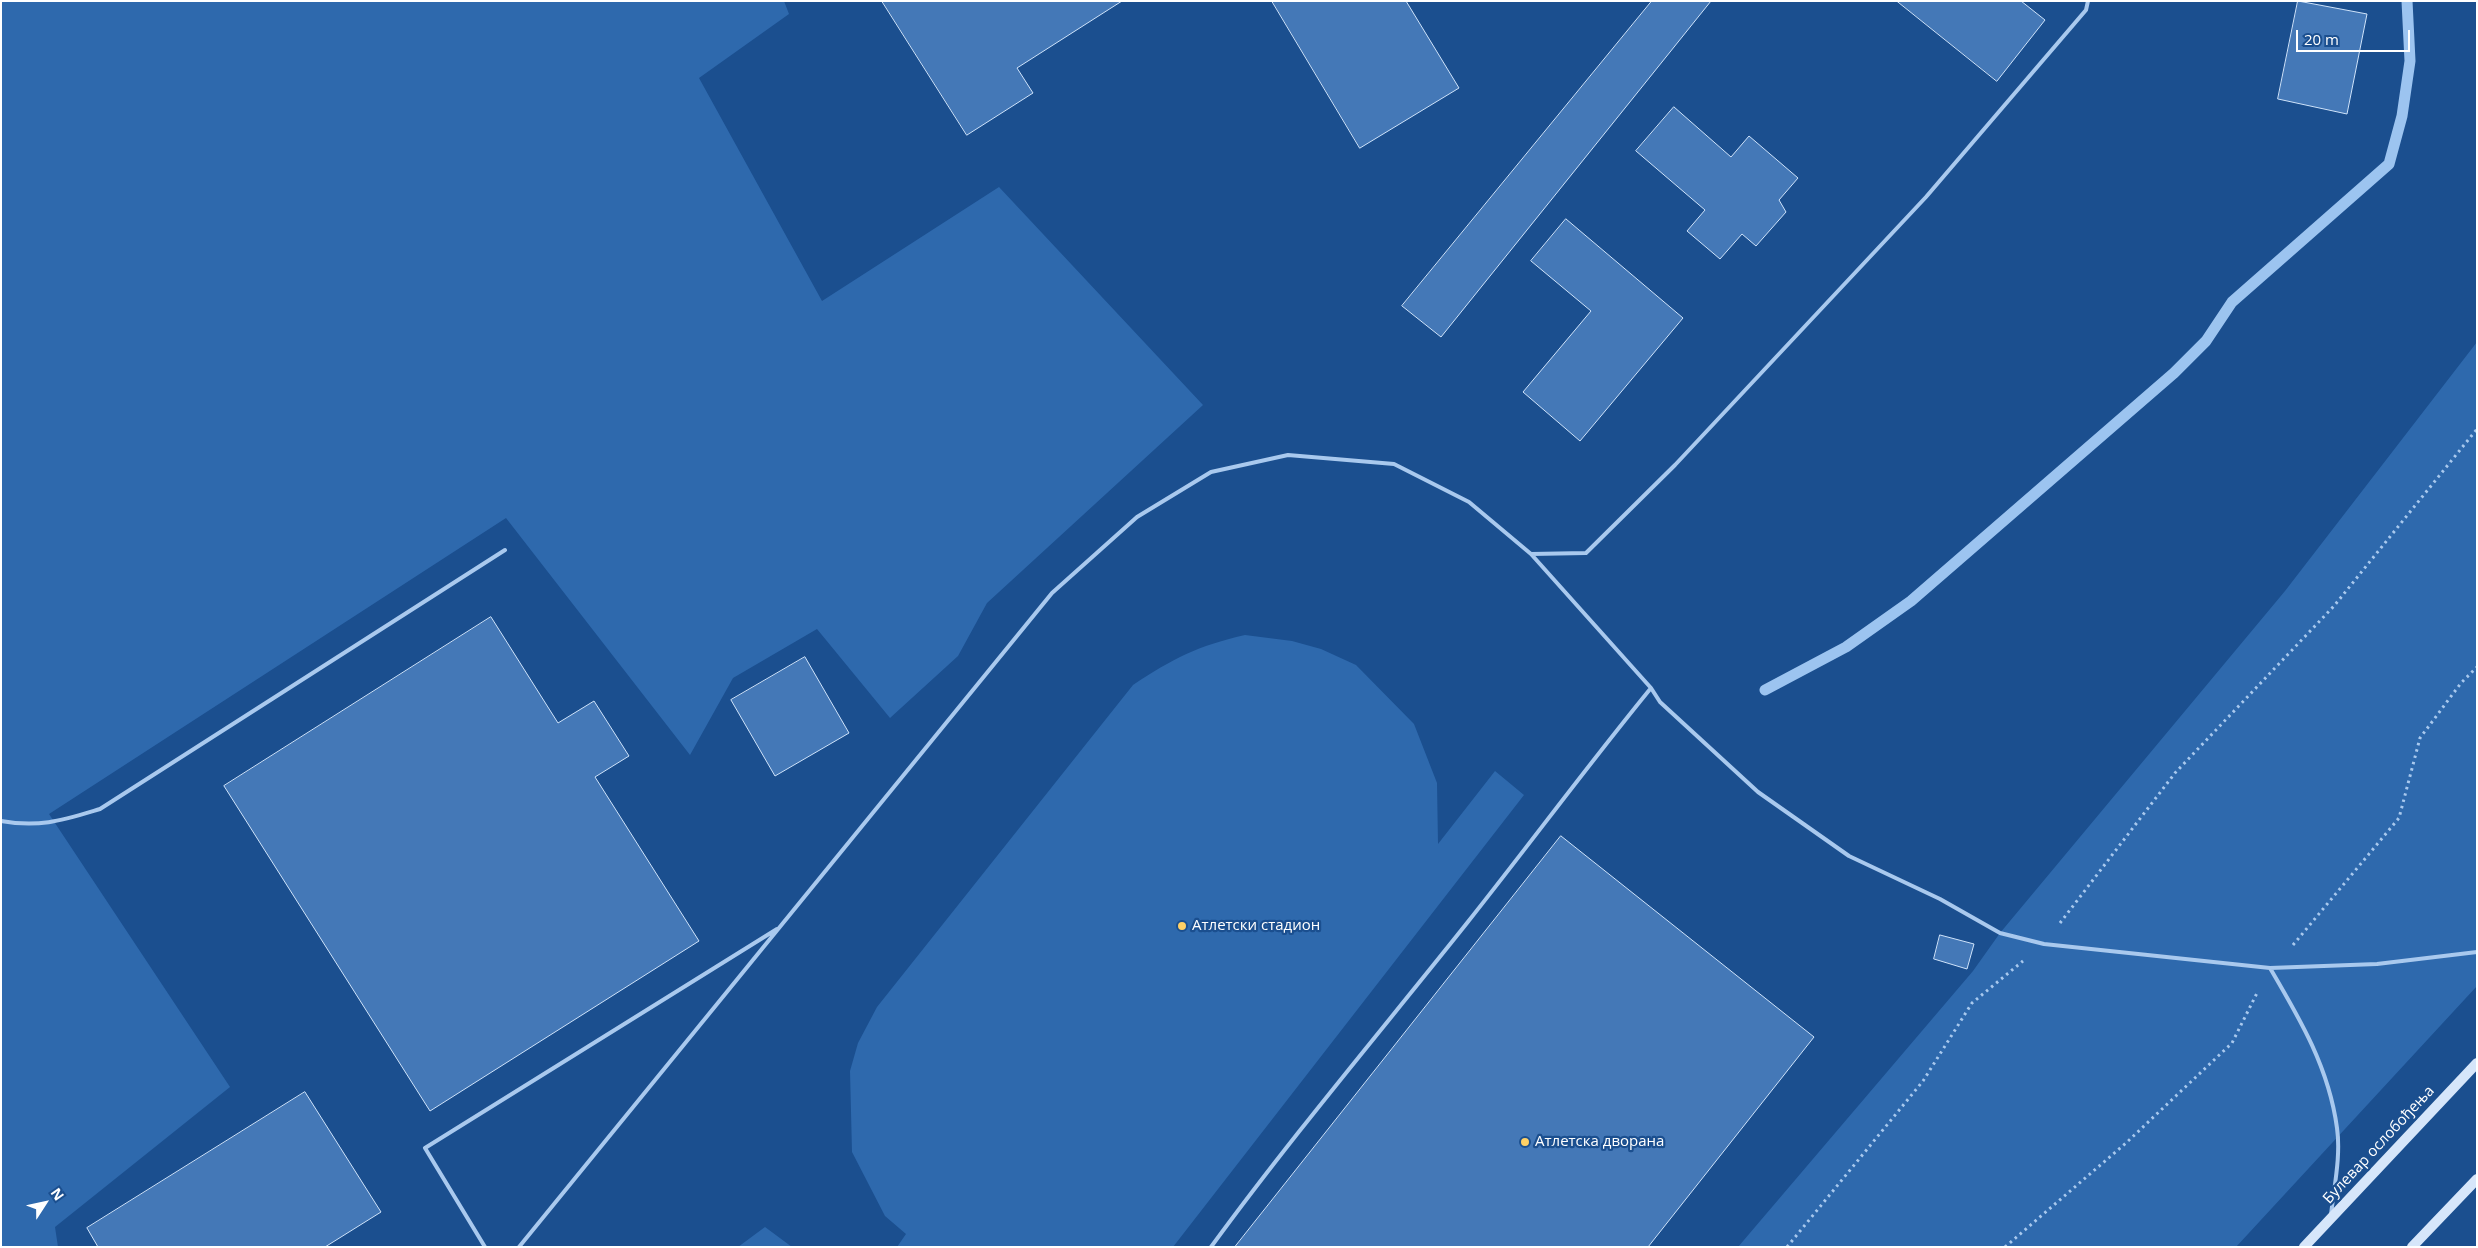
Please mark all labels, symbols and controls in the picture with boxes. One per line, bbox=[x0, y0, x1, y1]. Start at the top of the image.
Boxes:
scale bar bbox=[2298, 20, 2412, 52]
text: 20 m bbox=[2304, 29, 2339, 49]
place label: Атлетски стадион bbox=[1192, 917, 1320, 935]
marker: Атлетски стадион bbox=[1176, 920, 1188, 932]
street label: Булевар ослобођења bbox=[2320, 1082, 2438, 1208]
place label: Атлетска дворана bbox=[1535, 1133, 1664, 1151]
marker: Атлетска дворана bbox=[1519, 1136, 1531, 1148]
north arrow bbox=[20, 1178, 70, 1228]
text: N bbox=[47, 1184, 69, 1204]

